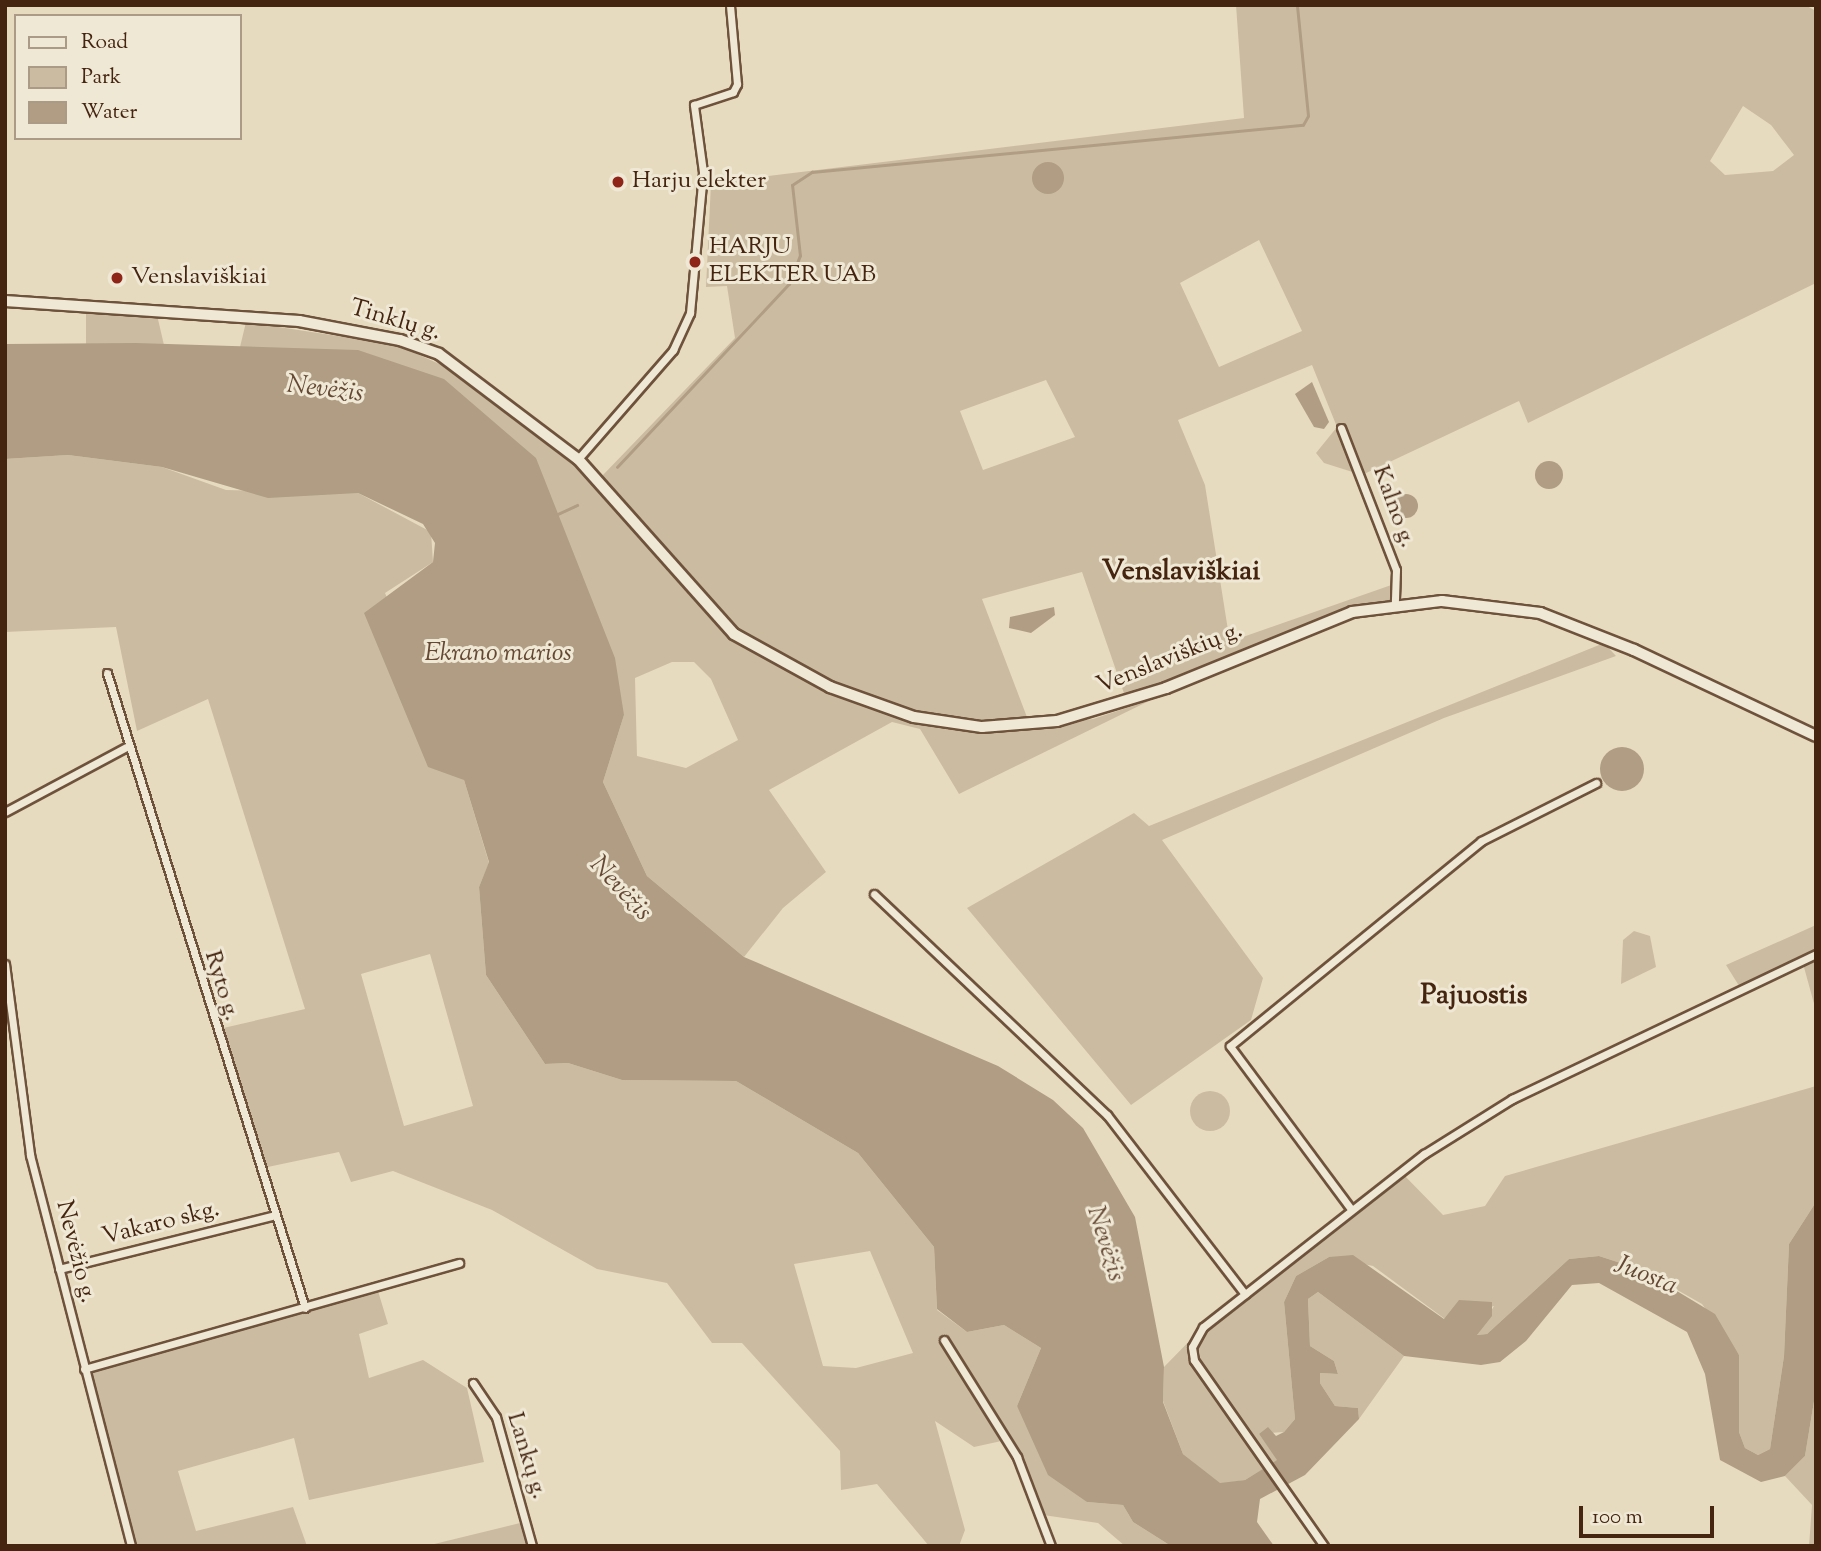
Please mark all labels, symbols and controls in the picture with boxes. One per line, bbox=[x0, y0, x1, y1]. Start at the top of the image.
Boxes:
legend bbox=[14, 14, 242, 140]
text: Road bbox=[81, 28, 128, 58]
text: Park bbox=[81, 63, 121, 93]
text: Water bbox=[81, 98, 137, 128]
place label: Harju elekter bbox=[632, 168, 766, 196]
marker: Harju elekter bbox=[610, 174, 626, 190]
place label: HARJU ELEKTER UAB bbox=[709, 234, 876, 290]
marker: HARJU ELEKTER UAB bbox=[687, 254, 703, 270]
place label: Venslaviškiai bbox=[131, 264, 267, 292]
marker: Venslaviškiai bbox=[109, 270, 125, 286]
street label: Tinklų g. bbox=[346, 294, 444, 348]
water label: Nevėžis bbox=[285, 370, 365, 410]
street label: Kalno g. bbox=[1365, 462, 1421, 552]
district label: Venslaviškiai bbox=[1102, 555, 1260, 589]
street label: Venslaviškių g. bbox=[1093, 617, 1247, 701]
water label: Ekrano marios bbox=[424, 638, 572, 670]
water label: Nevėžis bbox=[582, 850, 658, 928]
street label: Ryto g. bbox=[197, 947, 245, 1025]
district label: Pajuostis bbox=[1421, 979, 1527, 1013]
street label: Vakaro skg. bbox=[99, 1196, 223, 1252]
street label: Nevėžio g. bbox=[48, 1198, 102, 1306]
water label: Nevėžis bbox=[1079, 1203, 1131, 1285]
water label: Juosta bbox=[1610, 1249, 1682, 1303]
street label: Lankų g. bbox=[499, 1409, 553, 1503]
scale bar bbox=[1583, 1492, 1718, 1536]
text: 100 m bbox=[1592, 1503, 1643, 1533]

